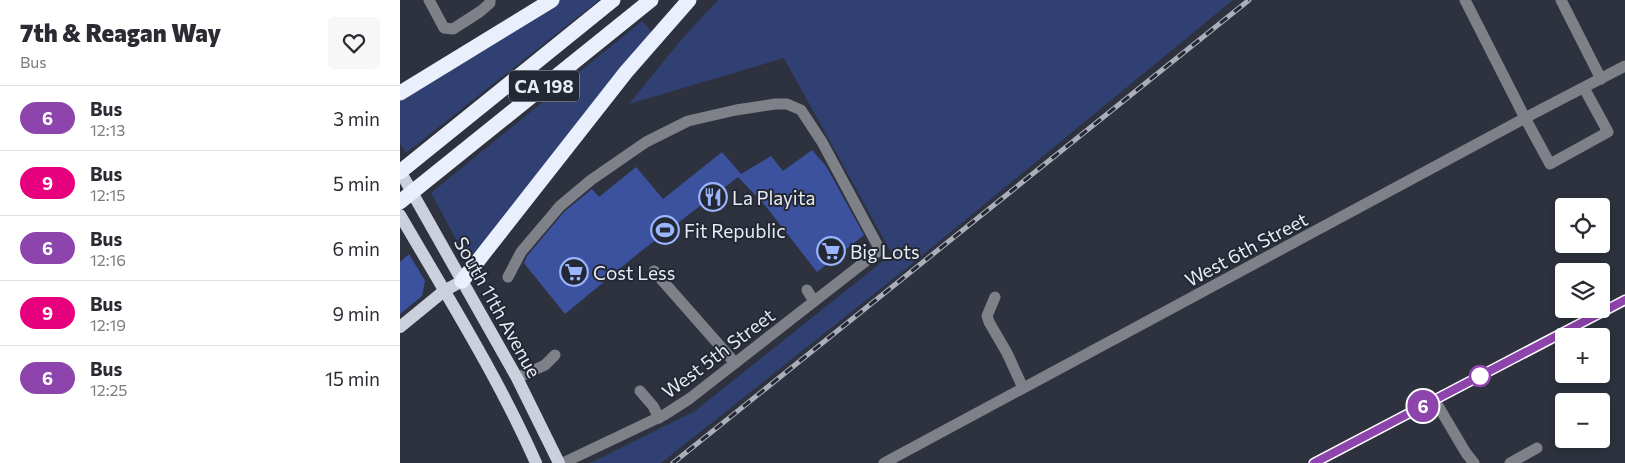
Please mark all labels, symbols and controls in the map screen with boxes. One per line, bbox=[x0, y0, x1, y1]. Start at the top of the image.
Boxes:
button: heart bbox=[328, 17, 380, 69]
text: 7th & Reagan Way bbox=[20, 18, 221, 47]
text: Bus bbox=[20, 52, 47, 71]
road number: CA 198 bbox=[509, 70, 579, 102]
text: Bus bbox=[90, 97, 122, 120]
text: 6 bbox=[42, 107, 53, 129]
text: 3 min bbox=[333, 107, 380, 130]
text: 12:13 bbox=[90, 120, 125, 139]
text: Bus bbox=[90, 162, 122, 185]
text: 9 bbox=[42, 172, 53, 194]
text: 5 min bbox=[333, 172, 380, 195]
restaurant icon: La Playita bbox=[698, 182, 728, 212]
text: 12:15 bbox=[90, 185, 126, 204]
place label: La Playita bbox=[732, 186, 815, 209]
map controls bbox=[1555, 198, 1610, 448]
button: locate bbox=[1555, 198, 1610, 253]
street label: West 6th Street bbox=[1181, 207, 1311, 291]
sports icon: Fit Republic bbox=[650, 215, 680, 245]
place label: Fit Republic bbox=[684, 219, 786, 242]
text: Bus bbox=[90, 227, 122, 250]
street label: South 11th Avenue bbox=[450, 233, 546, 381]
supermarket icon: Big Lots bbox=[816, 236, 846, 266]
text: 6 bbox=[42, 237, 53, 259]
text: 6 min bbox=[332, 237, 380, 260]
place label: Big Lots bbox=[850, 240, 920, 263]
text: 12:16 bbox=[90, 250, 126, 269]
supermarket icon: Cost Less bbox=[559, 257, 589, 287]
place label: Cost Less bbox=[593, 261, 675, 284]
button: layers bbox=[1555, 263, 1610, 318]
text: Bus bbox=[90, 292, 122, 315]
text: 9 bbox=[42, 302, 53, 324]
text: 9 min bbox=[332, 302, 380, 325]
street label: West 5th Street bbox=[657, 303, 779, 403]
text: 12:19 bbox=[90, 315, 126, 334]
button: + bbox=[1555, 328, 1610, 383]
text: Bus bbox=[90, 357, 122, 380]
unlabelled marker bbox=[1469, 365, 1491, 387]
text: 6 bbox=[42, 367, 53, 389]
text: 15 min bbox=[325, 367, 380, 390]
text: 12:25 bbox=[90, 380, 128, 399]
line badge: 6 bbox=[1407, 390, 1439, 422]
button: − bbox=[1555, 393, 1610, 448]
text: 6 bbox=[1417, 395, 1429, 417]

